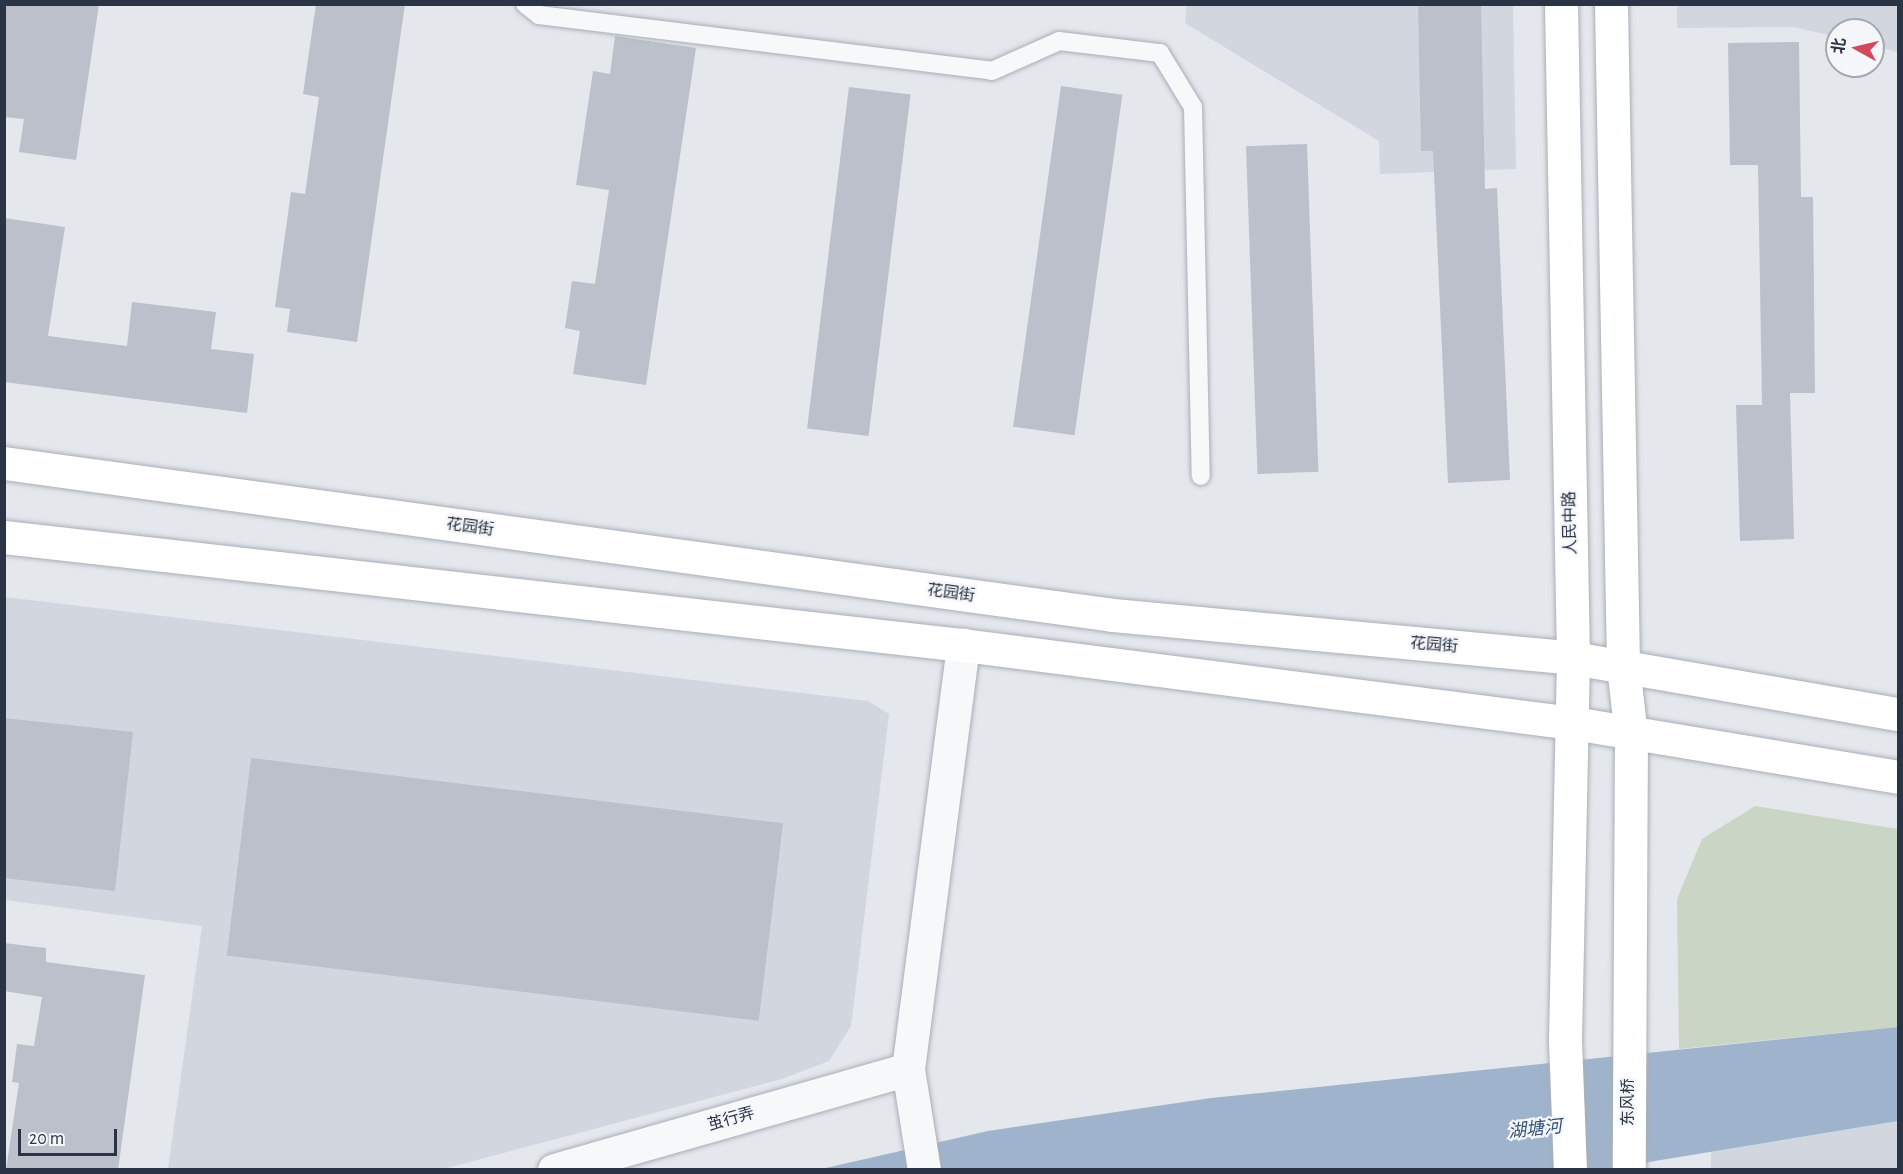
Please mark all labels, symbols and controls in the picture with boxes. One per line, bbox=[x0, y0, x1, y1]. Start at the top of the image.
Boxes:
north arrow bbox=[1825, 18, 1885, 78]
text: 北 bbox=[1830, 37, 1848, 55]
street label: 人民中路 bbox=[1560, 491, 1580, 555]
street label: 花园街 bbox=[445, 514, 495, 540]
street label: 花园街 bbox=[926, 580, 976, 606]
street label: 花园街 bbox=[1409, 633, 1459, 657]
street label: 东风桥 bbox=[1618, 1078, 1638, 1126]
street label: 茧行弄 bbox=[705, 1103, 757, 1135]
water label: 湖塘河 bbox=[1507, 1116, 1563, 1144]
scale bar bbox=[21, 1117, 120, 1155]
text: 20 m bbox=[29, 1130, 64, 1148]

